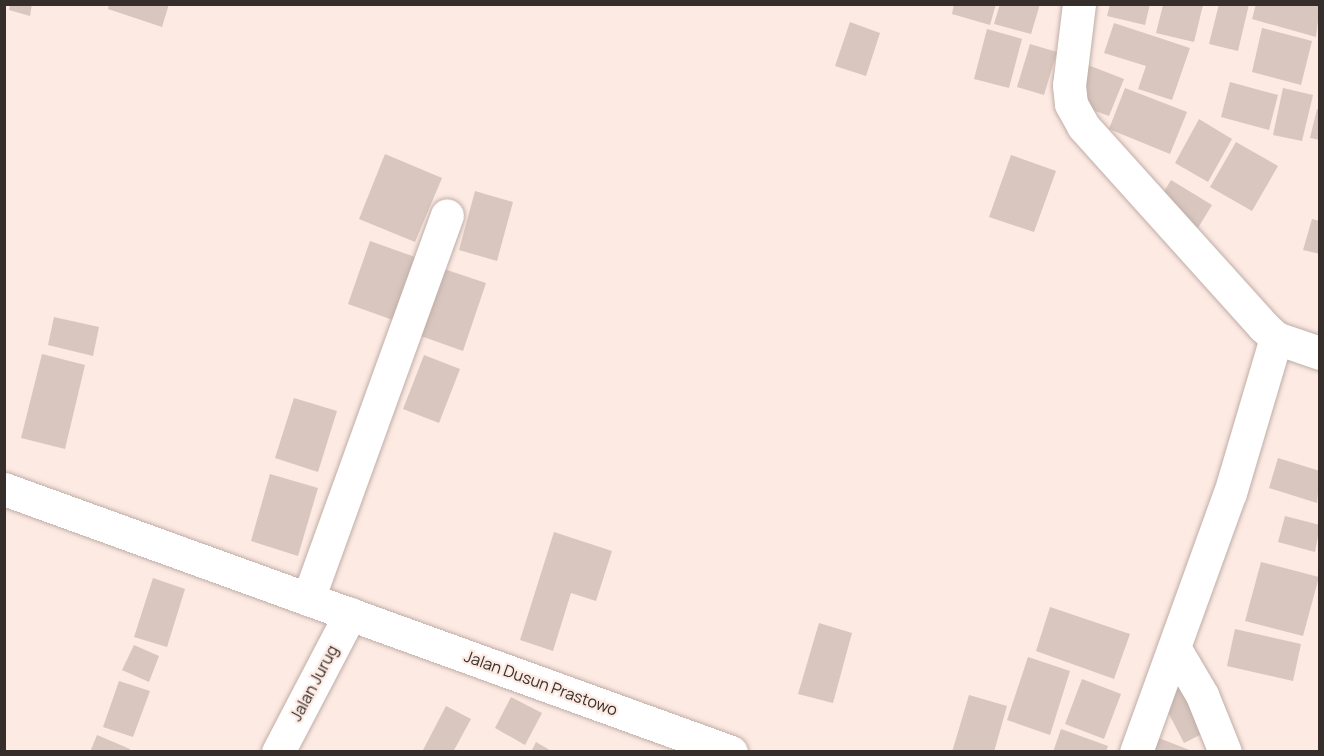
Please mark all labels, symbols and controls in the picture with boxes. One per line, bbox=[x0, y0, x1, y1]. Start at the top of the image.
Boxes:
street label: Jalan Jurug bbox=[286, 642, 342, 724]
street label: Jalan Dusun Prastowo bbox=[462, 646, 620, 720]

